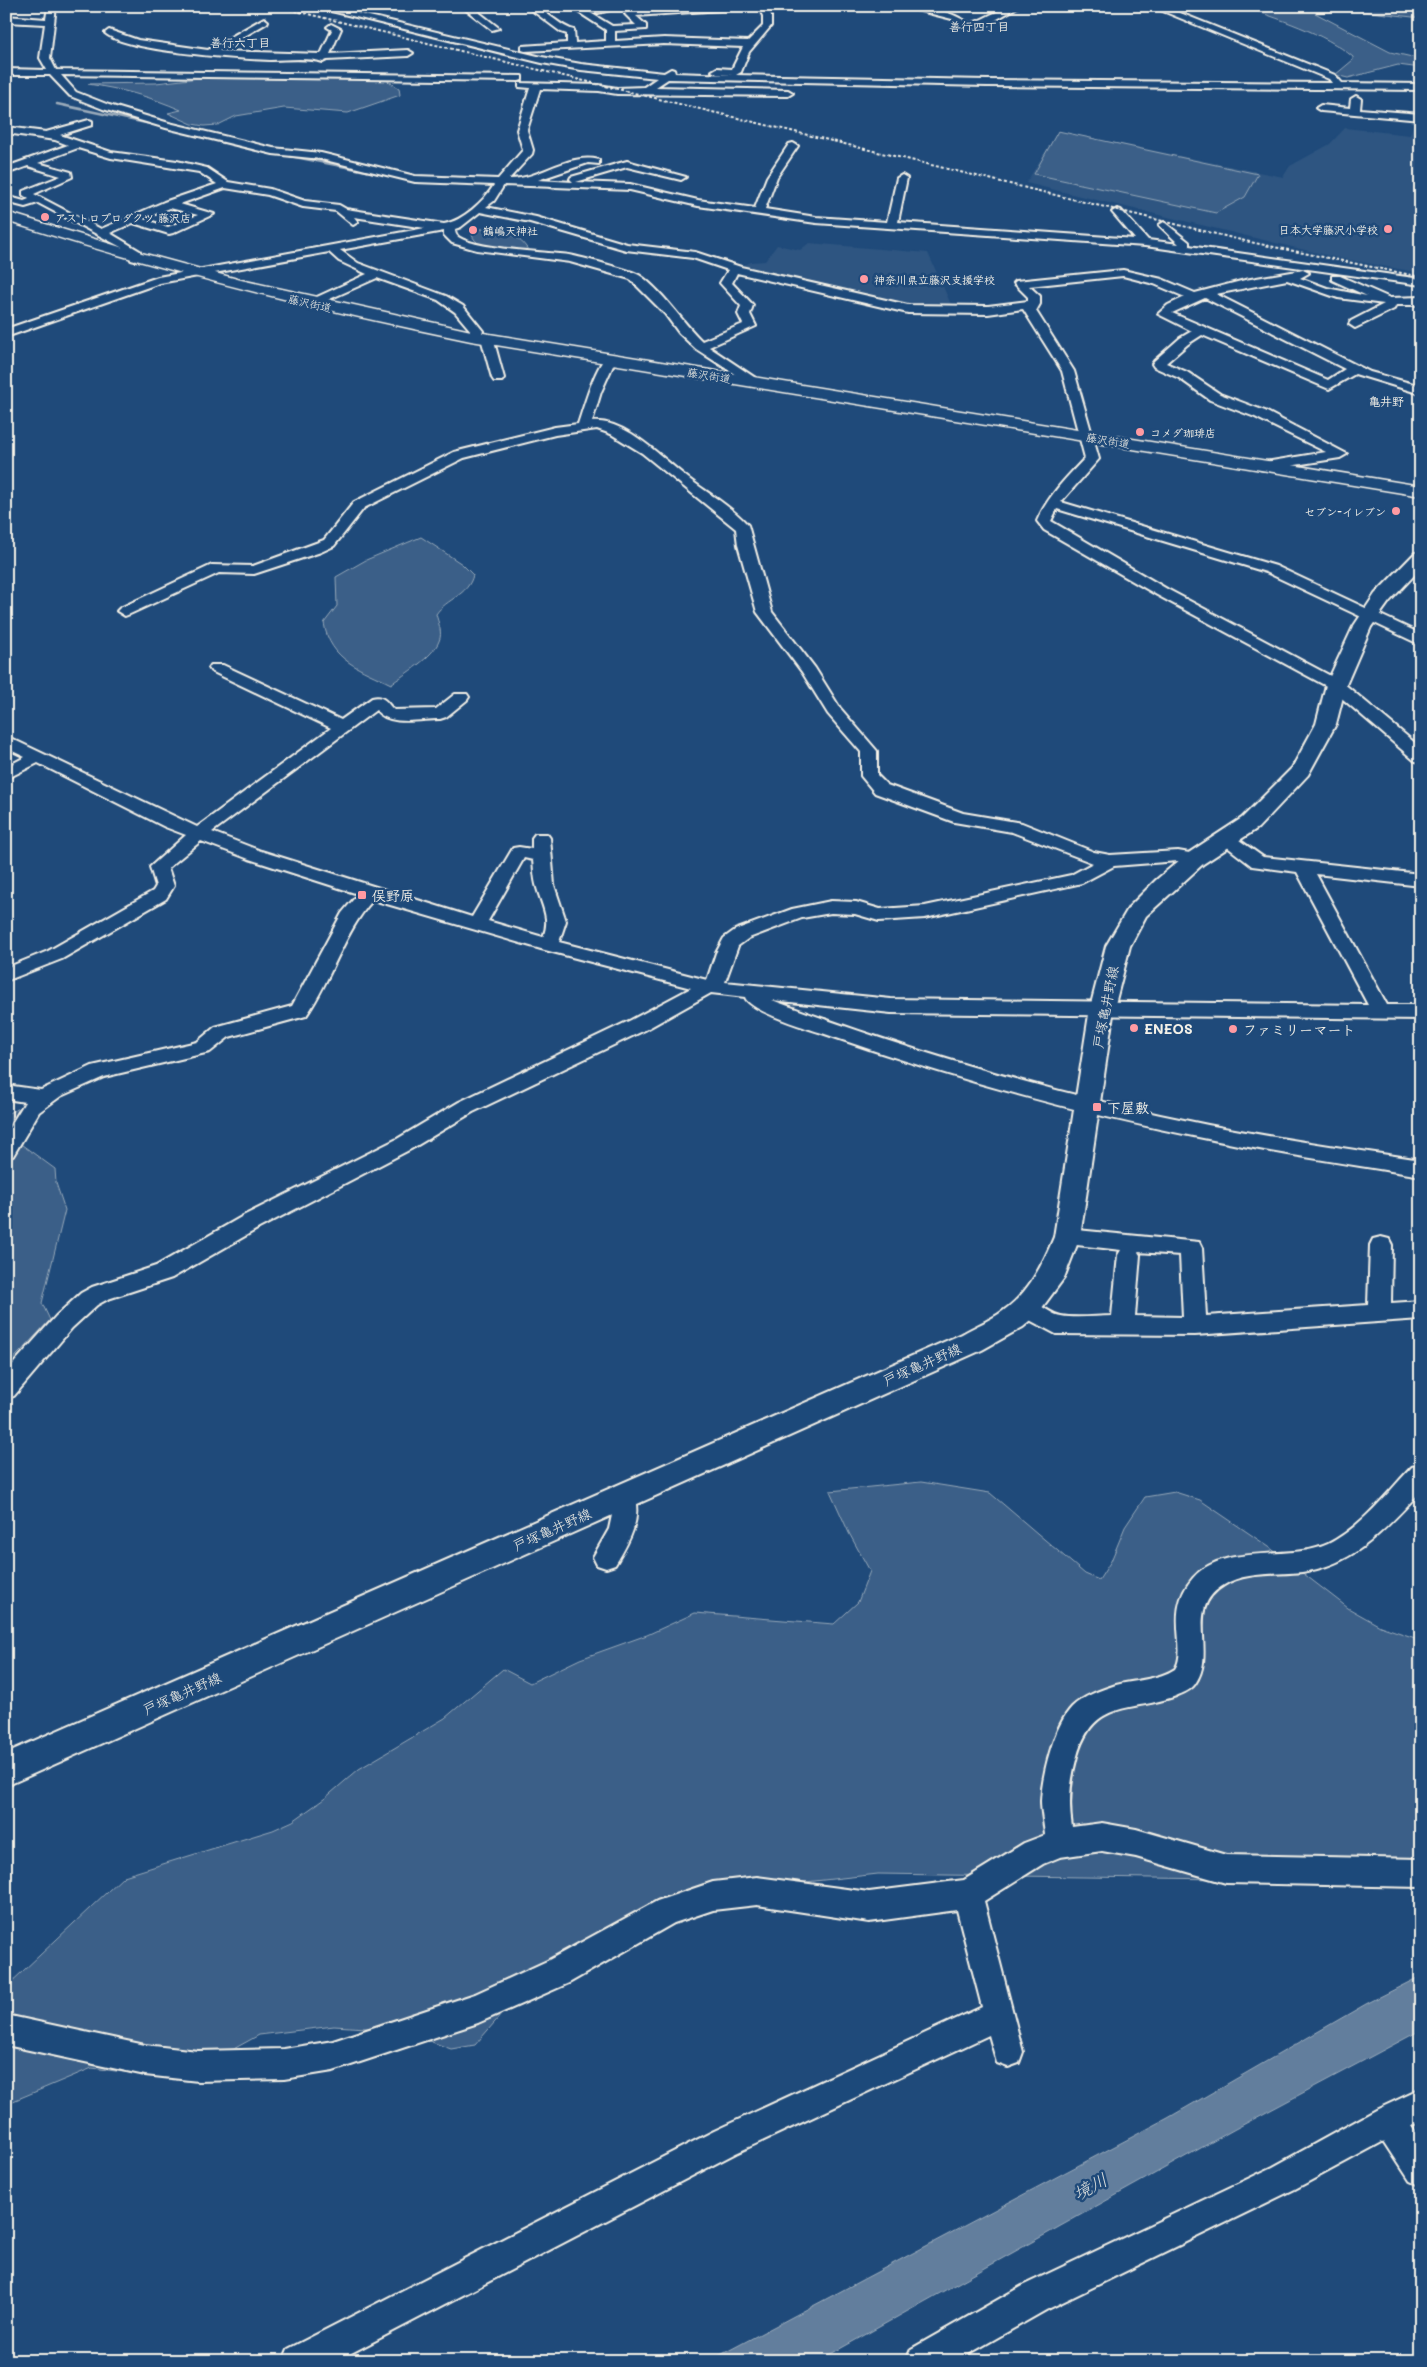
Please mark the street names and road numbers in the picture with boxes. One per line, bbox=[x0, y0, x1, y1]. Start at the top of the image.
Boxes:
street label: 藤沢街道 bbox=[287, 291, 333, 315]
street label: 藤沢街道 bbox=[686, 364, 732, 386]
street label: 藤沢街道 bbox=[1085, 429, 1131, 451]
street label: 戸塚亀井野線 bbox=[1088, 964, 1122, 1050]
street label: 戸塚亀井野線 bbox=[880, 1338, 964, 1390]
street label: 戸塚亀井野線 bbox=[510, 1503, 594, 1555]
street label: 戸塚亀井野線 bbox=[140, 1667, 224, 1719]

